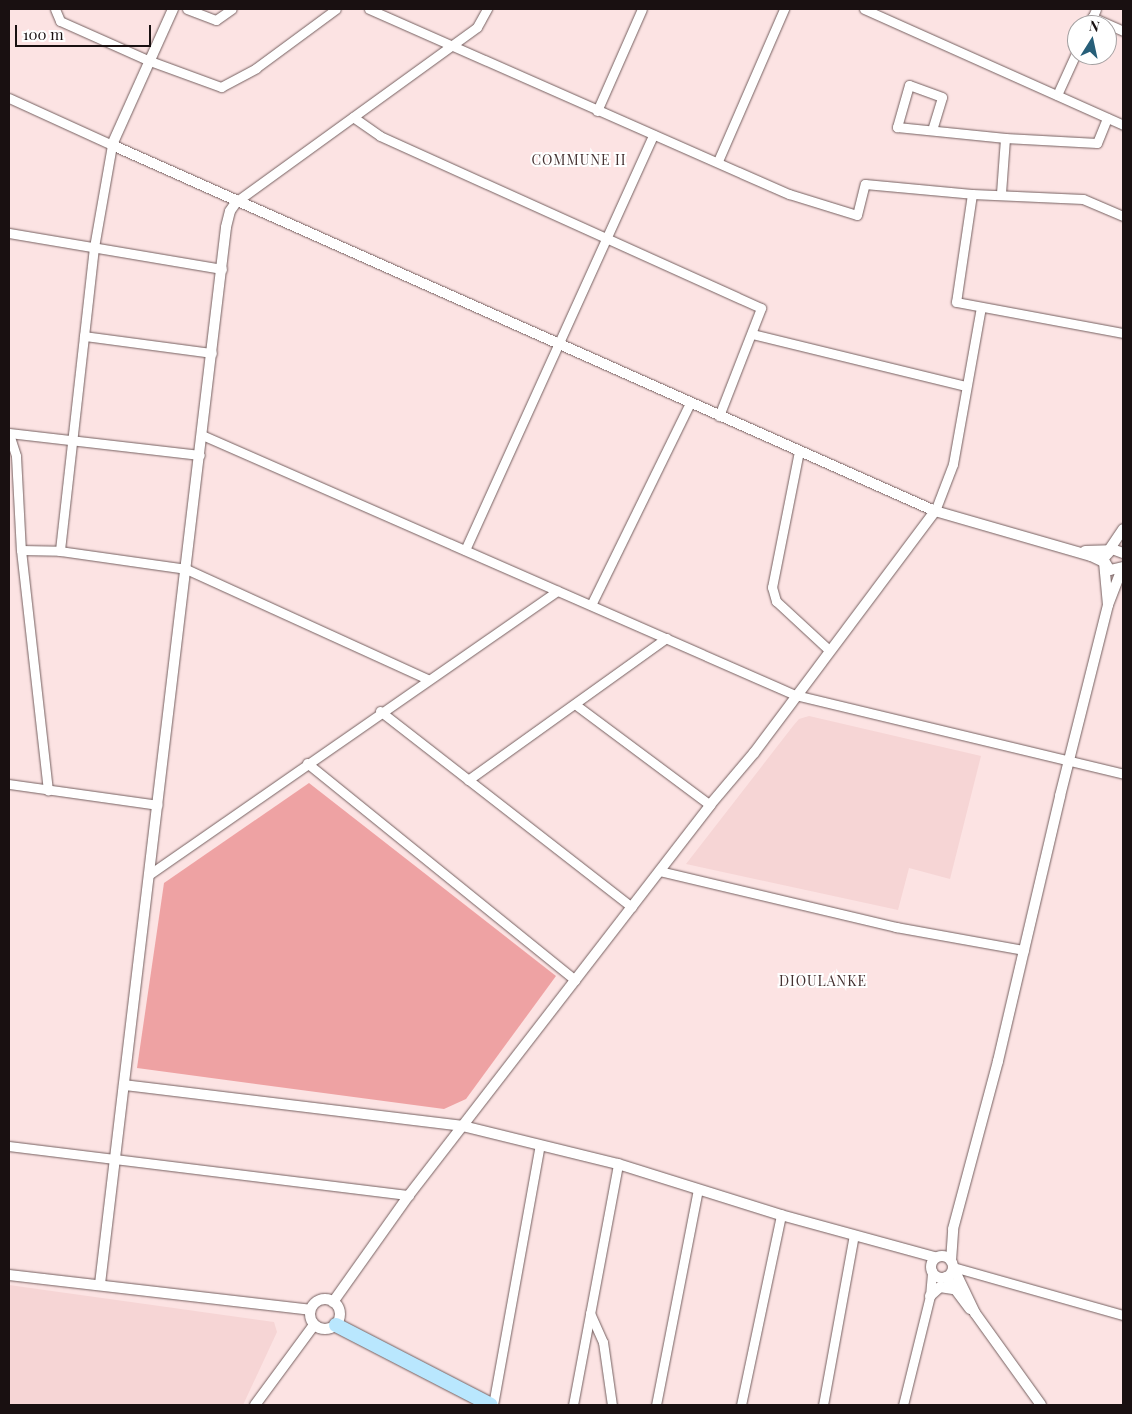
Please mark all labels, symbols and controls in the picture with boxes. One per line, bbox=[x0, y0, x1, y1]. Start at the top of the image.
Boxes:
scale bar bbox=[18, 15, 154, 47]
north arrow bbox=[1067, 15, 1117, 65]
text: N bbox=[1088, 15, 1101, 36]
text: 100 m bbox=[23, 24, 64, 44]
district label: COMMUNE II bbox=[530, 152, 628, 168]
district label: DIOULANKE bbox=[778, 973, 868, 989]

